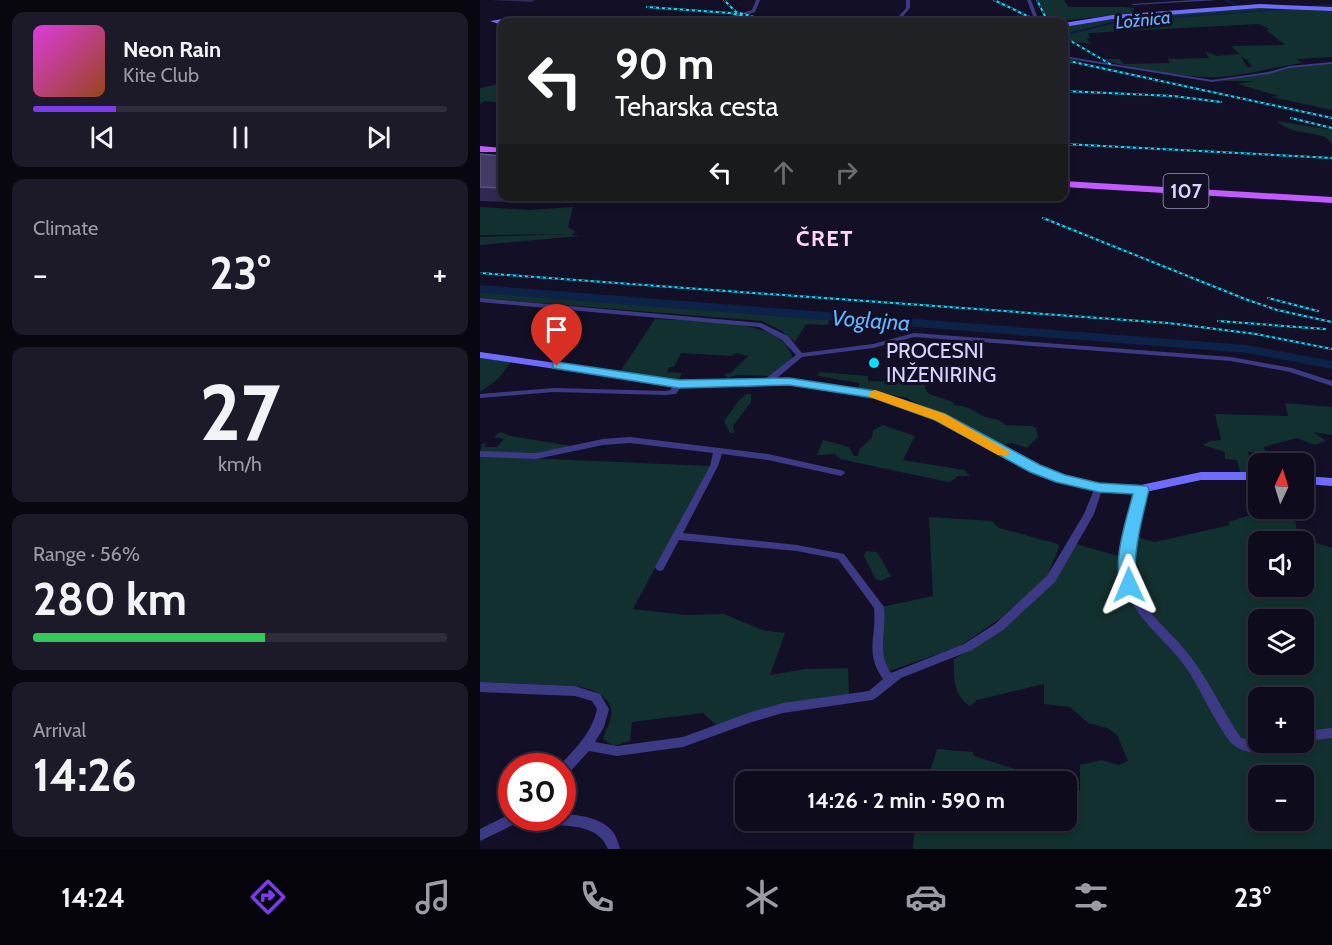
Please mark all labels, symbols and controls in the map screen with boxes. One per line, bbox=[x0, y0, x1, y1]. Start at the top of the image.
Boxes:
water label: Ložnica bbox=[1114, 6, 1172, 34]
text: Neon Rain bbox=[123, 36, 221, 63]
text: 90 m bbox=[615, 38, 714, 90]
icon: left bbox=[516, 42, 594, 120]
text: Kite Club bbox=[123, 63, 199, 87]
text: Teharska cesta bbox=[615, 90, 779, 123]
icon: previous bbox=[86, 121, 119, 154]
icon: pause bbox=[224, 121, 257, 154]
icon: next bbox=[362, 121, 395, 154]
icon: left bbox=[704, 156, 737, 189]
icon: ahead bbox=[767, 156, 800, 189]
icon: right bbox=[830, 156, 863, 189]
road number: 107 bbox=[1164, 174, 1208, 208]
text: Climate bbox=[33, 216, 98, 240]
district label: ČRET bbox=[796, 225, 854, 252]
text: 23° bbox=[209, 246, 271, 300]
text: − bbox=[33, 254, 48, 294]
text: + bbox=[432, 254, 447, 294]
pin bbox=[531, 304, 582, 366]
water label: Voglajna bbox=[831, 304, 911, 337]
icon: arrive bbox=[540, 313, 573, 346]
place label: PROCESNI INŽENIRING bbox=[886, 338, 996, 387]
marker: PROCESNI INŽENIRING bbox=[867, 356, 881, 370]
text: 27 bbox=[199, 365, 281, 460]
text: km/h bbox=[218, 452, 262, 476]
north arrow bbox=[1248, 453, 1314, 519]
map controls bbox=[1248, 453, 1314, 831]
button: sound bbox=[1248, 531, 1314, 597]
text: Range · 56% bbox=[33, 542, 140, 566]
position arrow bbox=[1097, 553, 1161, 617]
text: 280 km bbox=[33, 572, 187, 626]
button: layers bbox=[1248, 609, 1314, 675]
button: + bbox=[1248, 687, 1314, 753]
text: Arrival bbox=[33, 718, 86, 742]
text: 14:26 bbox=[33, 748, 137, 802]
speed limit sign: 30 bbox=[498, 753, 576, 831]
button: − bbox=[1248, 765, 1314, 831]
text: 14:26 · 2 min · 590 m bbox=[807, 787, 1005, 814]
icon: directions bbox=[247, 876, 289, 918]
icon: music bbox=[412, 876, 454, 918]
icon: phone bbox=[576, 876, 618, 918]
icon: climate bbox=[741, 876, 783, 918]
icon: car bbox=[905, 876, 947, 918]
icon: filters bbox=[1070, 876, 1112, 918]
text: 14:24 bbox=[61, 881, 125, 914]
text: 23° bbox=[1234, 881, 1271, 914]

